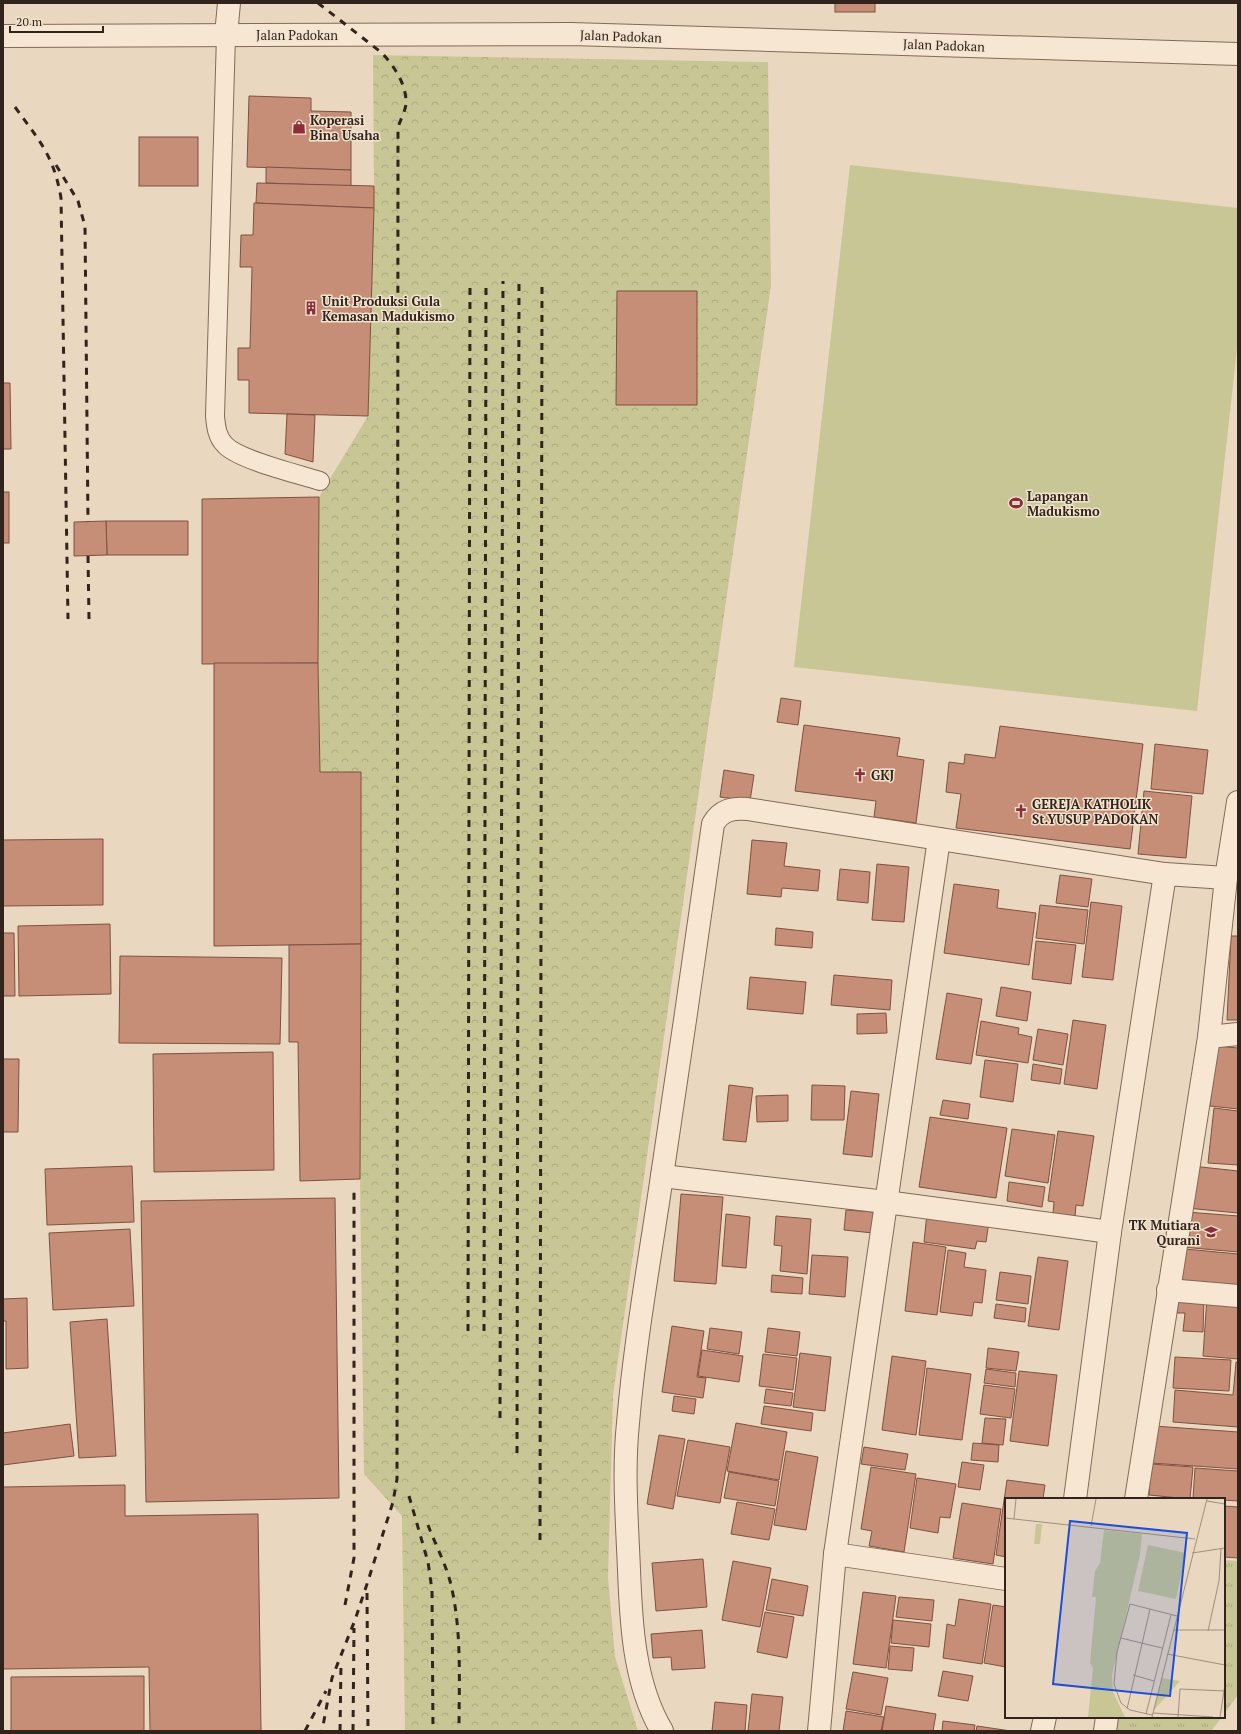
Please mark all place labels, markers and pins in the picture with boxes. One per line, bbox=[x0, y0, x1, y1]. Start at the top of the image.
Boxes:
place label: Koperasi Bina Usaha bbox=[310, 111, 381, 144]
shop icon: Koperasi Bina Usaha bbox=[291, 119, 307, 135]
place label: Unit Produksi Gula Kemasan Madukismo bbox=[322, 292, 455, 325]
building icon: Unit Produksi Gula Kemasan Madukismo bbox=[303, 300, 319, 316]
place label: Lapangan Madukismo bbox=[1027, 487, 1100, 520]
sports icon: Lapangan Madukismo bbox=[1008, 495, 1024, 511]
place label: GKJ bbox=[871, 766, 894, 784]
church icon: GKJ bbox=[852, 767, 868, 783]
place label: GEREJA KATHOLIK St.YUSUP PADOKAN bbox=[1032, 795, 1159, 828]
church icon: GEREJA KATHOLIK St.YUSUP PADOKAN bbox=[1013, 803, 1029, 819]
place label: TK Mutiara Qurani bbox=[1129, 1216, 1201, 1249]
school or university icon: TK Mutiara Qurani bbox=[1203, 1224, 1219, 1240]

